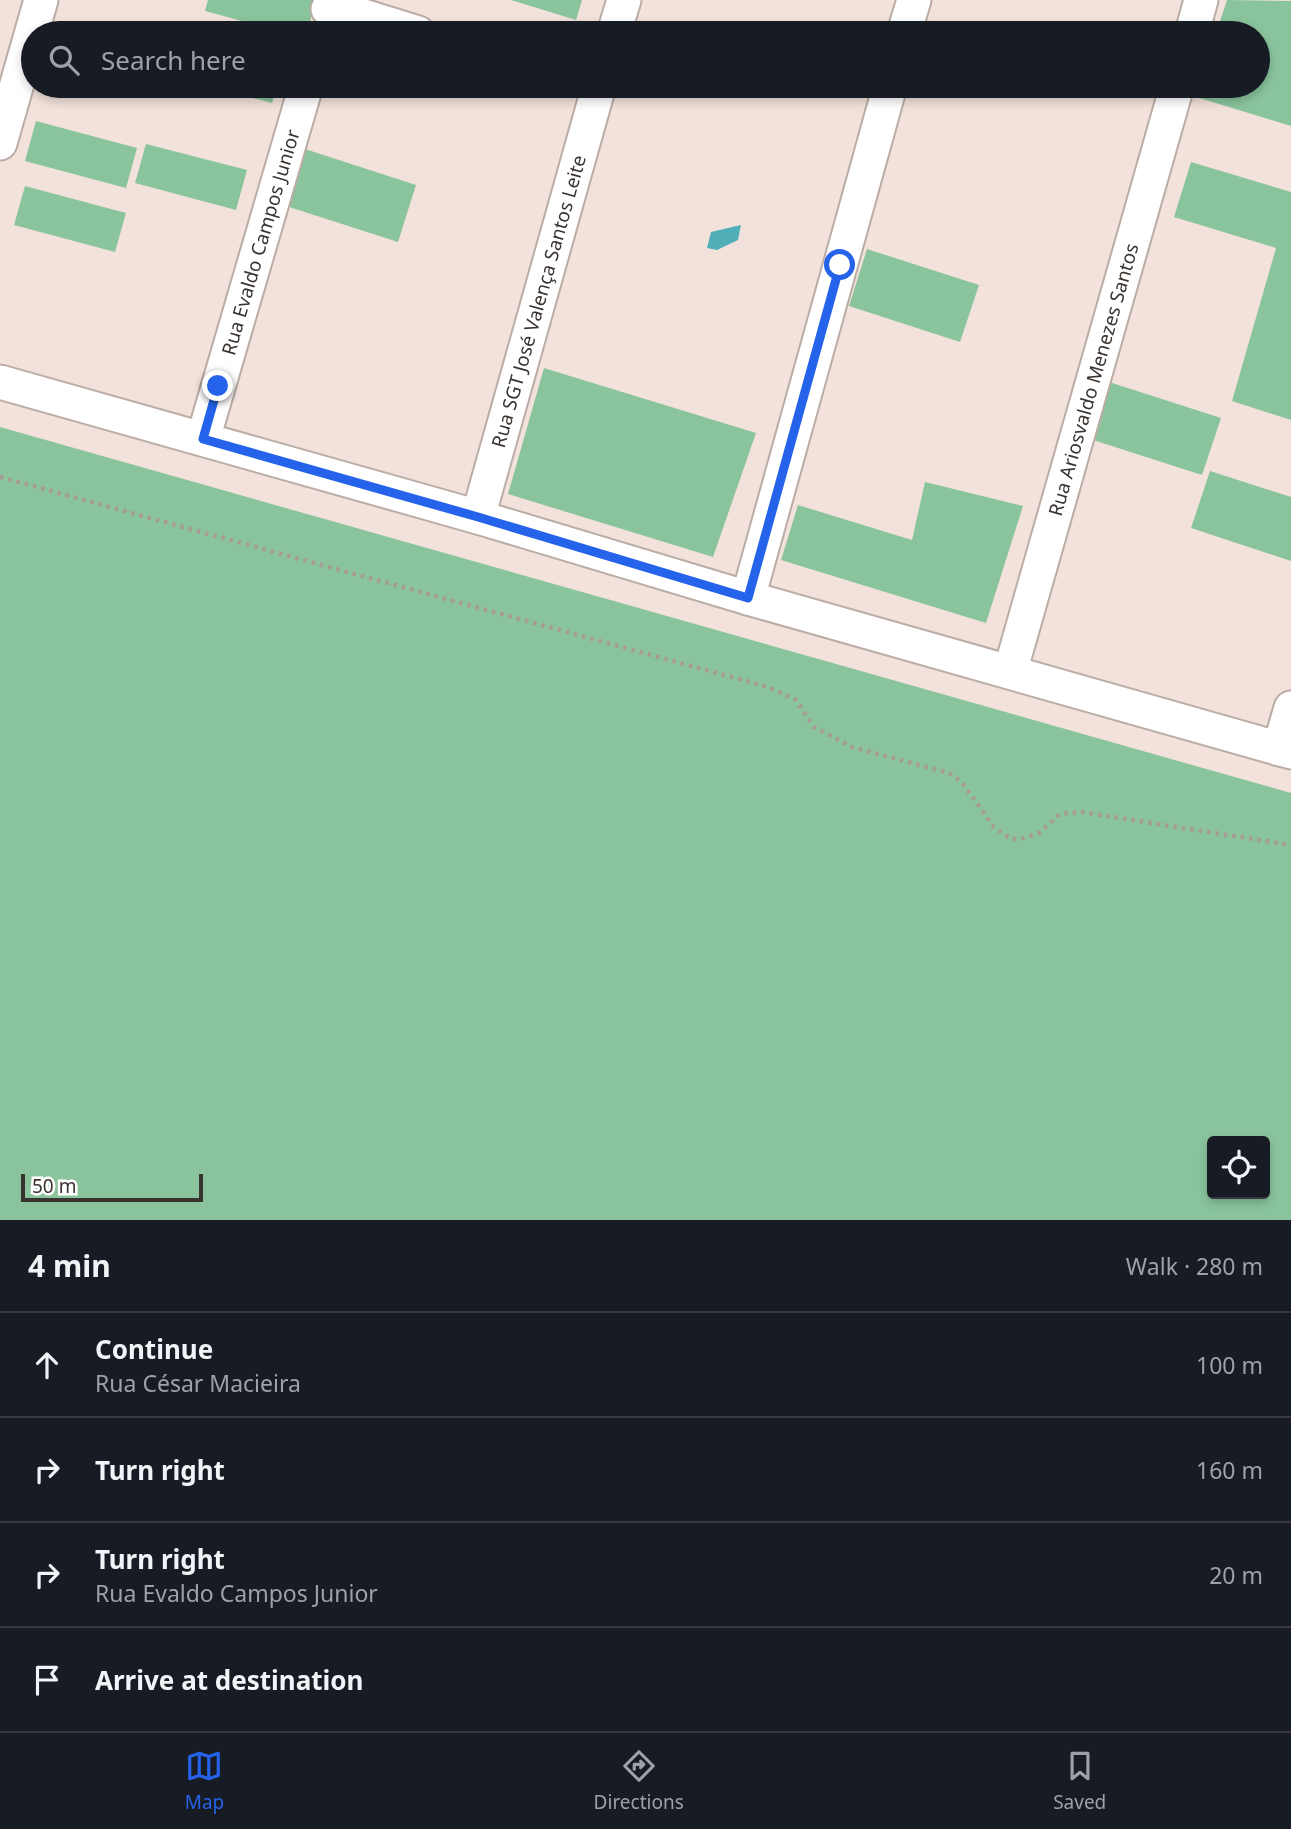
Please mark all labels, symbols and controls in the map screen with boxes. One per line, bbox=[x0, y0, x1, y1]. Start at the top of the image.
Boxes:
search box bbox=[21, 21, 1270, 98]
icon: search bbox=[45, 41, 83, 79]
text: Search here bbox=[101, 42, 246, 78]
street label: Rua Evaldo Campos Junior bbox=[215, 126, 306, 358]
street label: Rua SGT José Valença Santos Leite bbox=[485, 152, 592, 451]
street label: Rua Ariosvaldo Menezes Santos bbox=[1042, 240, 1145, 519]
route start bbox=[824, 249, 855, 280]
route end bbox=[202, 370, 233, 401]
map controls bbox=[1207, 1136, 1270, 1199]
button: locate bbox=[1207, 1136, 1270, 1199]
scale bar bbox=[21, 1171, 203, 1203]
text: 50 m bbox=[32, 1173, 76, 1199]
text: 4 min bbox=[28, 1245, 111, 1286]
text: Walk · 280 m bbox=[1126, 1250, 1263, 1282]
text: Continue bbox=[95, 1331, 213, 1367]
icon: ahead bbox=[28, 1346, 66, 1384]
text: 100 m bbox=[1196, 1349, 1263, 1381]
text: Rua César Macieira bbox=[95, 1367, 301, 1399]
icon: right bbox=[28, 1451, 66, 1489]
text: Turn right bbox=[95, 1452, 225, 1488]
text: 160 m bbox=[1196, 1454, 1263, 1486]
text: Turn right bbox=[95, 1541, 225, 1577]
icon: right bbox=[28, 1556, 66, 1594]
text: 20 m bbox=[1209, 1559, 1263, 1591]
text: Rua Evaldo Campos Junior bbox=[95, 1577, 378, 1609]
icon: arrive bbox=[28, 1661, 66, 1699]
text: Arrive at destination bbox=[95, 1662, 364, 1698]
tab: Map bbox=[185, 1747, 224, 1815]
tab: Directions bbox=[594, 1747, 684, 1815]
tab: Saved bbox=[1053, 1747, 1106, 1815]

